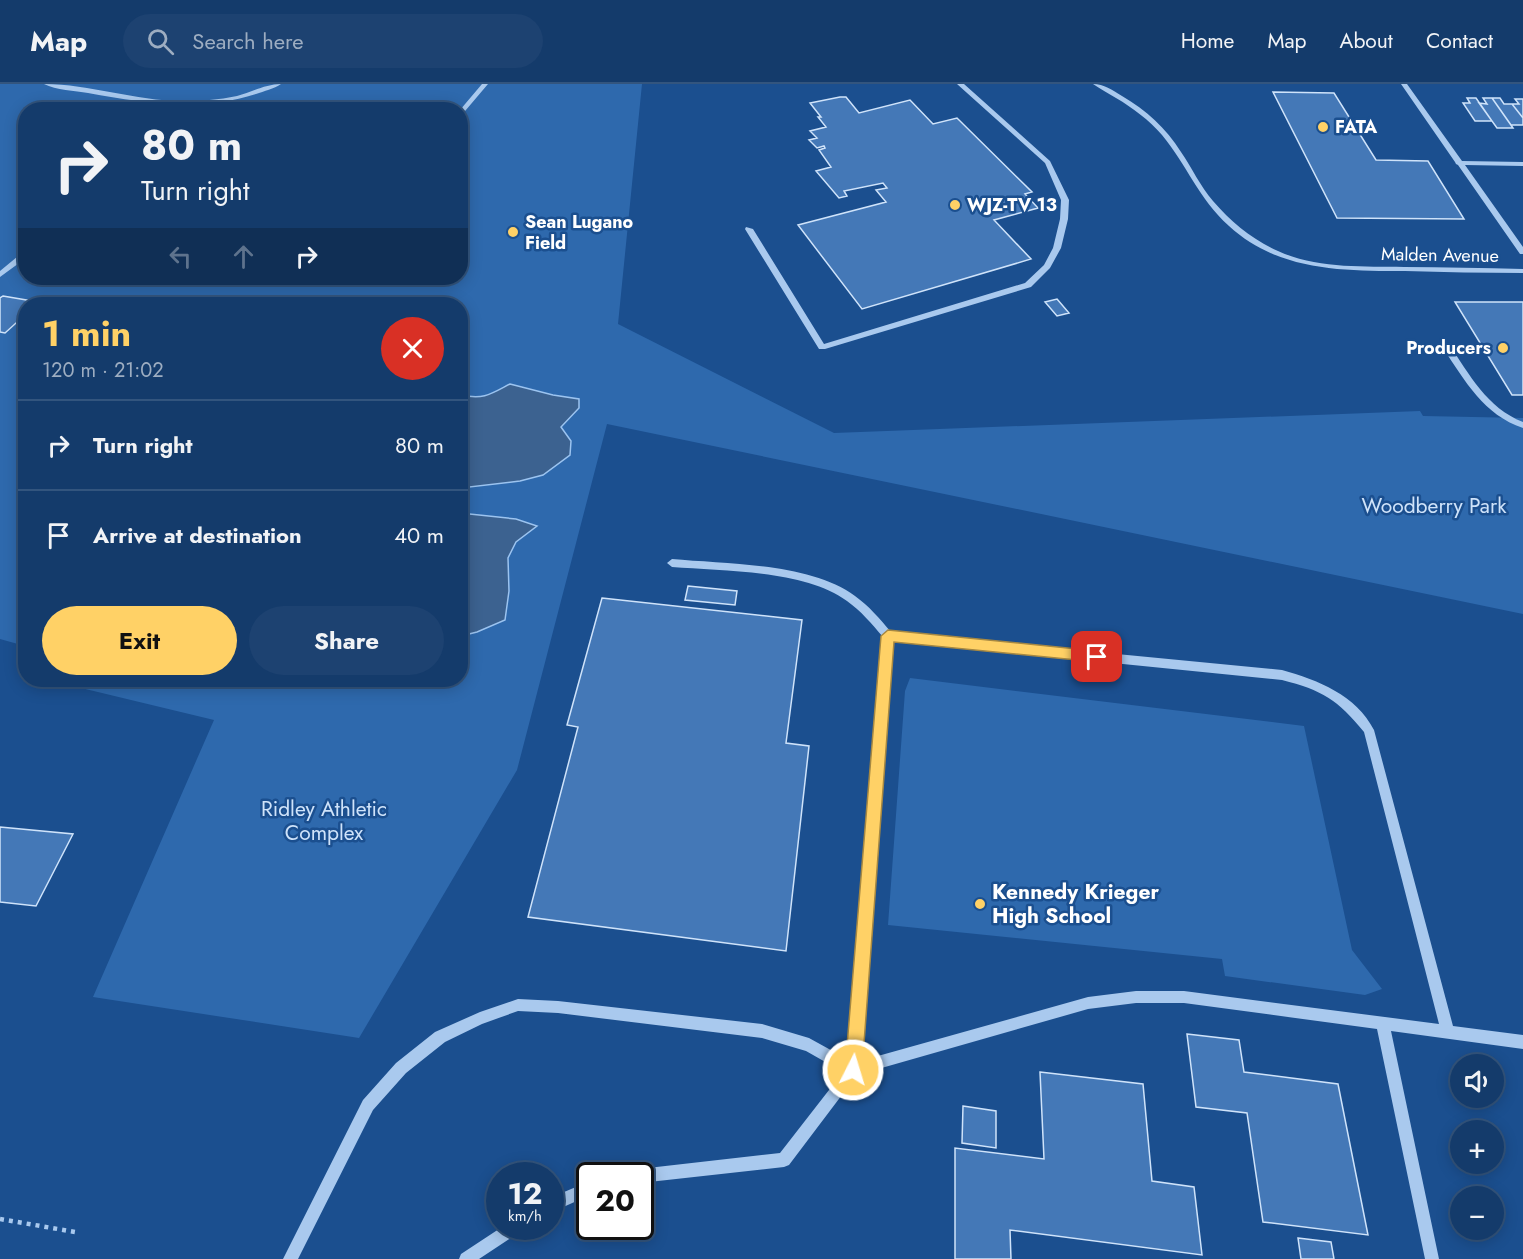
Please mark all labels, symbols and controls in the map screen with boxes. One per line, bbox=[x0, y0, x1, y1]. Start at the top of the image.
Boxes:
search box bbox=[123, 14, 543, 68]
text: Map bbox=[30, 21, 87, 62]
icon: search bbox=[144, 25, 177, 58]
text: Search here bbox=[192, 25, 304, 57]
text: Home bbox=[1181, 26, 1234, 56]
text: Map bbox=[1267, 26, 1307, 56]
text: About bbox=[1340, 26, 1393, 56]
text: Contact bbox=[1426, 26, 1493, 56]
place label: FATA bbox=[1335, 114, 1378, 140]
text: 80 m bbox=[141, 115, 242, 176]
marker: FATA bbox=[1316, 120, 1330, 134]
icon: right bbox=[42, 126, 120, 204]
text: Turn right bbox=[141, 171, 249, 210]
place label: WJZ-TV 13 bbox=[967, 192, 1057, 218]
marker: WJZ-TV 13 bbox=[948, 198, 962, 212]
place label: Sean Lugano Field bbox=[525, 209, 634, 256]
marker: Sean Lugano Field bbox=[506, 225, 520, 239]
icon: left bbox=[164, 240, 197, 273]
icon: ahead bbox=[227, 240, 260, 273]
icon: right bbox=[290, 240, 323, 273]
street label: Malden Avenue bbox=[1381, 241, 1499, 269]
text: 1 min bbox=[42, 307, 131, 359]
button: close bbox=[381, 317, 444, 380]
place label: Producers bbox=[1406, 335, 1491, 361]
marker: Producers bbox=[1496, 341, 1510, 355]
text: 120 m · 21:02 bbox=[42, 356, 164, 385]
icon: right bbox=[42, 429, 75, 462]
text: Turn right bbox=[93, 429, 193, 461]
text: 80 m bbox=[395, 429, 444, 461]
park label: Woodberry Park bbox=[1362, 491, 1507, 521]
icon: arrive bbox=[42, 519, 75, 552]
text: Arrive at destination bbox=[93, 519, 302, 551]
text: 40 m bbox=[394, 519, 444, 551]
button: Exit bbox=[42, 606, 237, 675]
button: Share bbox=[249, 606, 444, 675]
pin bbox=[1071, 631, 1122, 682]
icon: arrive bbox=[1080, 640, 1113, 673]
park label: Ridley Athletic Complex bbox=[261, 794, 387, 848]
place label: Kennedy Krieger High School bbox=[992, 877, 1159, 931]
marker: Kennedy Krieger High School bbox=[973, 897, 987, 911]
position arrow bbox=[821, 1038, 885, 1102]
map controls bbox=[1450, 1054, 1504, 1240]
button: sound bbox=[1450, 1054, 1504, 1108]
button: + bbox=[1450, 1120, 1504, 1174]
speed limit sign: 20 bbox=[576, 1162, 654, 1240]
text: 12 bbox=[508, 1172, 542, 1215]
button: − bbox=[1450, 1186, 1504, 1240]
text: km/h bbox=[508, 1205, 542, 1227]

